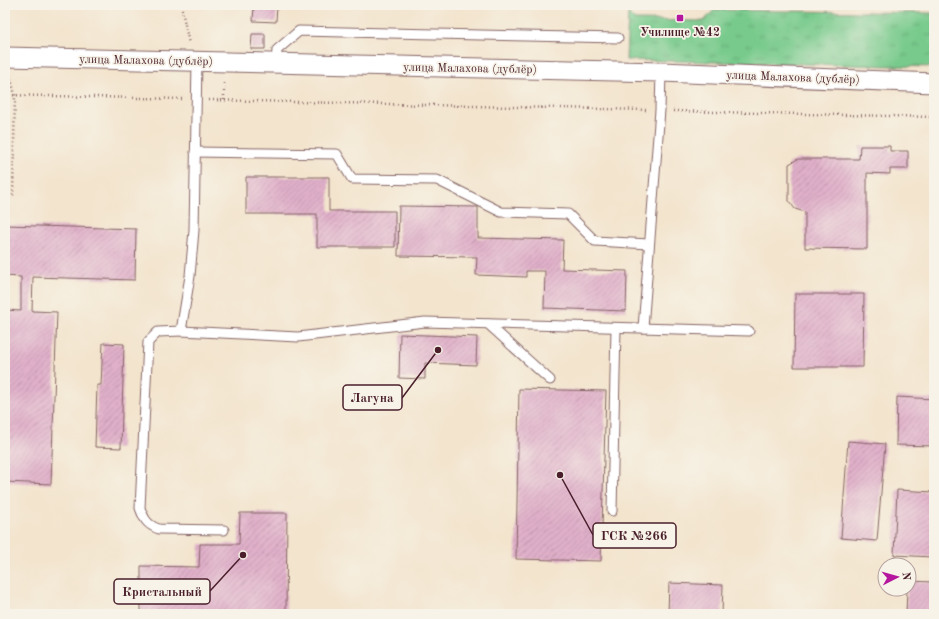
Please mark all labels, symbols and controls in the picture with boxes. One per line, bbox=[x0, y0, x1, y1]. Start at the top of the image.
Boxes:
marker: Училище №42 bbox=[675, 13, 685, 23]
place label: Училище №42 bbox=[640, 27, 720, 39]
street label: улица Малахова (дублёр) bbox=[79, 53, 213, 68]
street label: улица Малахова (дублёр) bbox=[403, 61, 537, 76]
street label: улица Малахова (дублёр) bbox=[726, 69, 860, 86]
callout: Лагуна bbox=[343, 385, 402, 410]
text: Лагуна bbox=[350, 392, 394, 405]
callout: ГСК №266 bbox=[593, 523, 676, 548]
text: ГСК №266 bbox=[601, 530, 667, 543]
north arrow bbox=[877, 557, 917, 597]
text: N bbox=[900, 571, 911, 581]
callout: Кристальный bbox=[114, 579, 210, 604]
text: Кристальный bbox=[122, 586, 202, 599]

